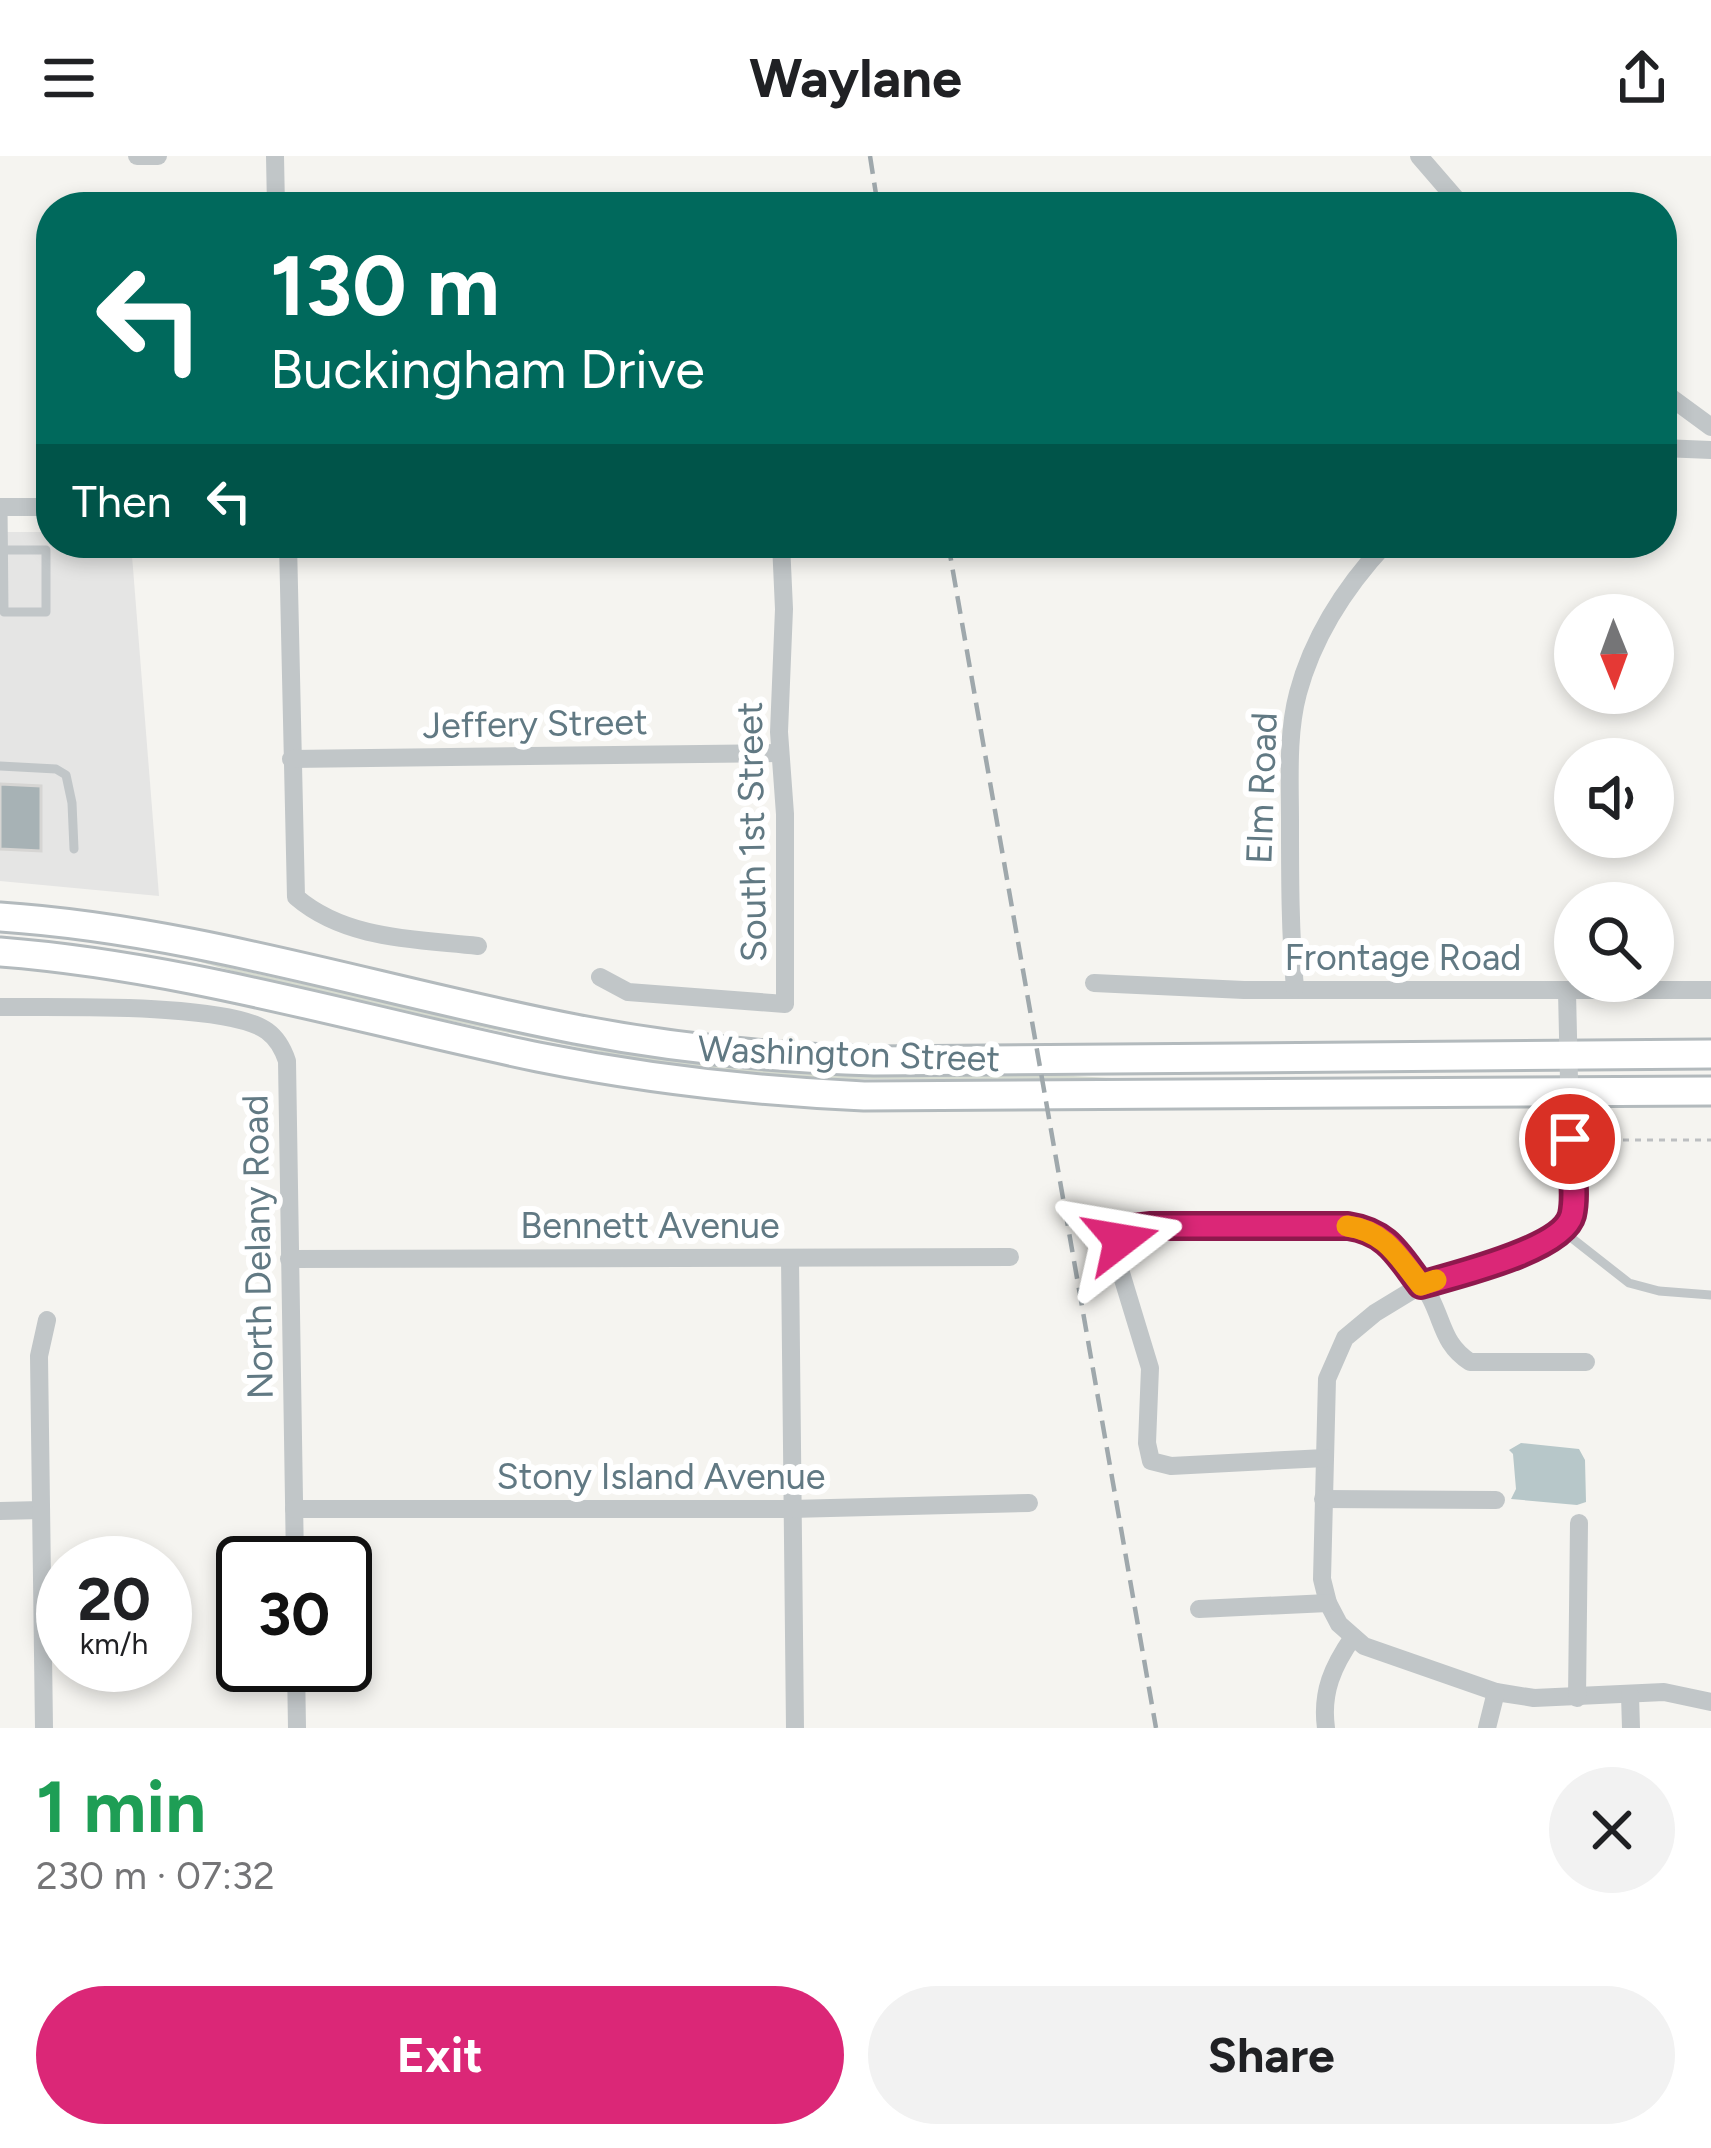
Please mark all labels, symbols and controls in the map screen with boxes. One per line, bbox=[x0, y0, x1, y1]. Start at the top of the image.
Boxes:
icon: menu bbox=[36, 45, 102, 111]
icon: share bbox=[1609, 45, 1675, 111]
text: Waylane bbox=[749, 46, 962, 111]
text: 130 m bbox=[270, 235, 500, 336]
icon: left bbox=[72, 240, 228, 396]
text: Buckingham Drive bbox=[270, 337, 705, 402]
icon: left bbox=[196, 468, 262, 534]
text: Then bbox=[72, 474, 172, 528]
north arrow bbox=[1554, 594, 1674, 714]
map controls bbox=[1554, 594, 1674, 1002]
street label: Jeffery Street bbox=[422, 700, 648, 747]
street label: South 1st Street bbox=[728, 701, 775, 963]
street label: Elm Road bbox=[1237, 711, 1286, 865]
button: sound bbox=[1554, 738, 1674, 858]
button: search bbox=[1554, 882, 1674, 1002]
street label: Frontage Road bbox=[1285, 936, 1521, 979]
street label: Washington Street bbox=[697, 1027, 1001, 1080]
pin bbox=[1519, 1088, 1621, 1190]
street label: North Delany Road bbox=[233, 1094, 282, 1400]
icon: arrive bbox=[1537, 1106, 1603, 1172]
position arrow bbox=[1058, 1177, 1184, 1303]
street label: Bennett Avenue bbox=[520, 1204, 780, 1247]
street label: Stony Island Avenue bbox=[497, 1455, 825, 1498]
speed limit sign: 30 bbox=[216, 1536, 372, 1692]
text: 20 bbox=[77, 1563, 151, 1635]
text: km/h bbox=[80, 1625, 148, 1662]
text: 1 min bbox=[36, 1764, 206, 1850]
button: close bbox=[1549, 1767, 1675, 1893]
text: 230 m · 07:32 bbox=[36, 1852, 275, 1899]
button: Exit bbox=[36, 1986, 844, 2124]
button: Share bbox=[868, 1986, 1675, 2124]

